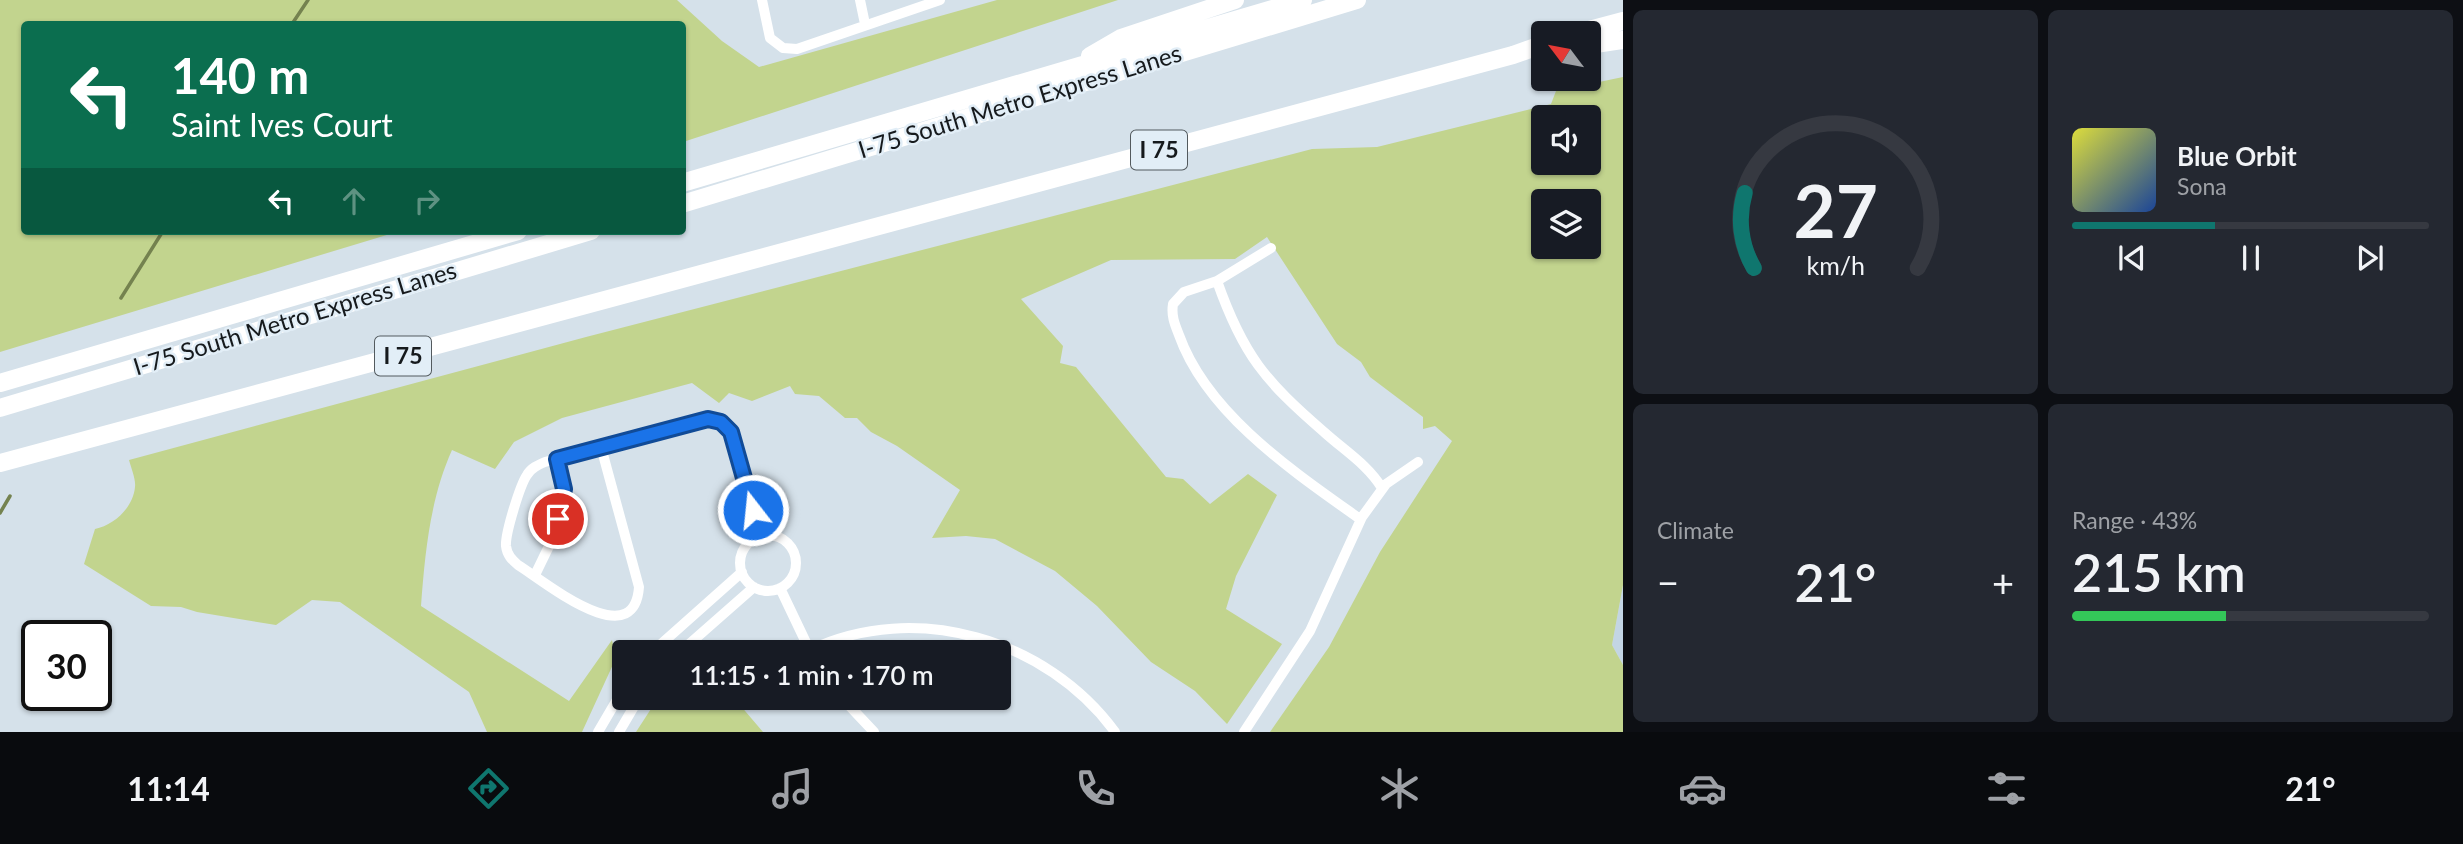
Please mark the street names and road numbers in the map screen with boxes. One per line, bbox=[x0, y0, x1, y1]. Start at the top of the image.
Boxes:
street label: I-75 South Metro Express Lanes bbox=[854, 37, 1185, 164]
road number: I 75 bbox=[1131, 130, 1187, 169]
street label: I-75 South Metro Express Lanes bbox=[129, 254, 460, 381]
road number: I 75 bbox=[375, 336, 431, 376]

